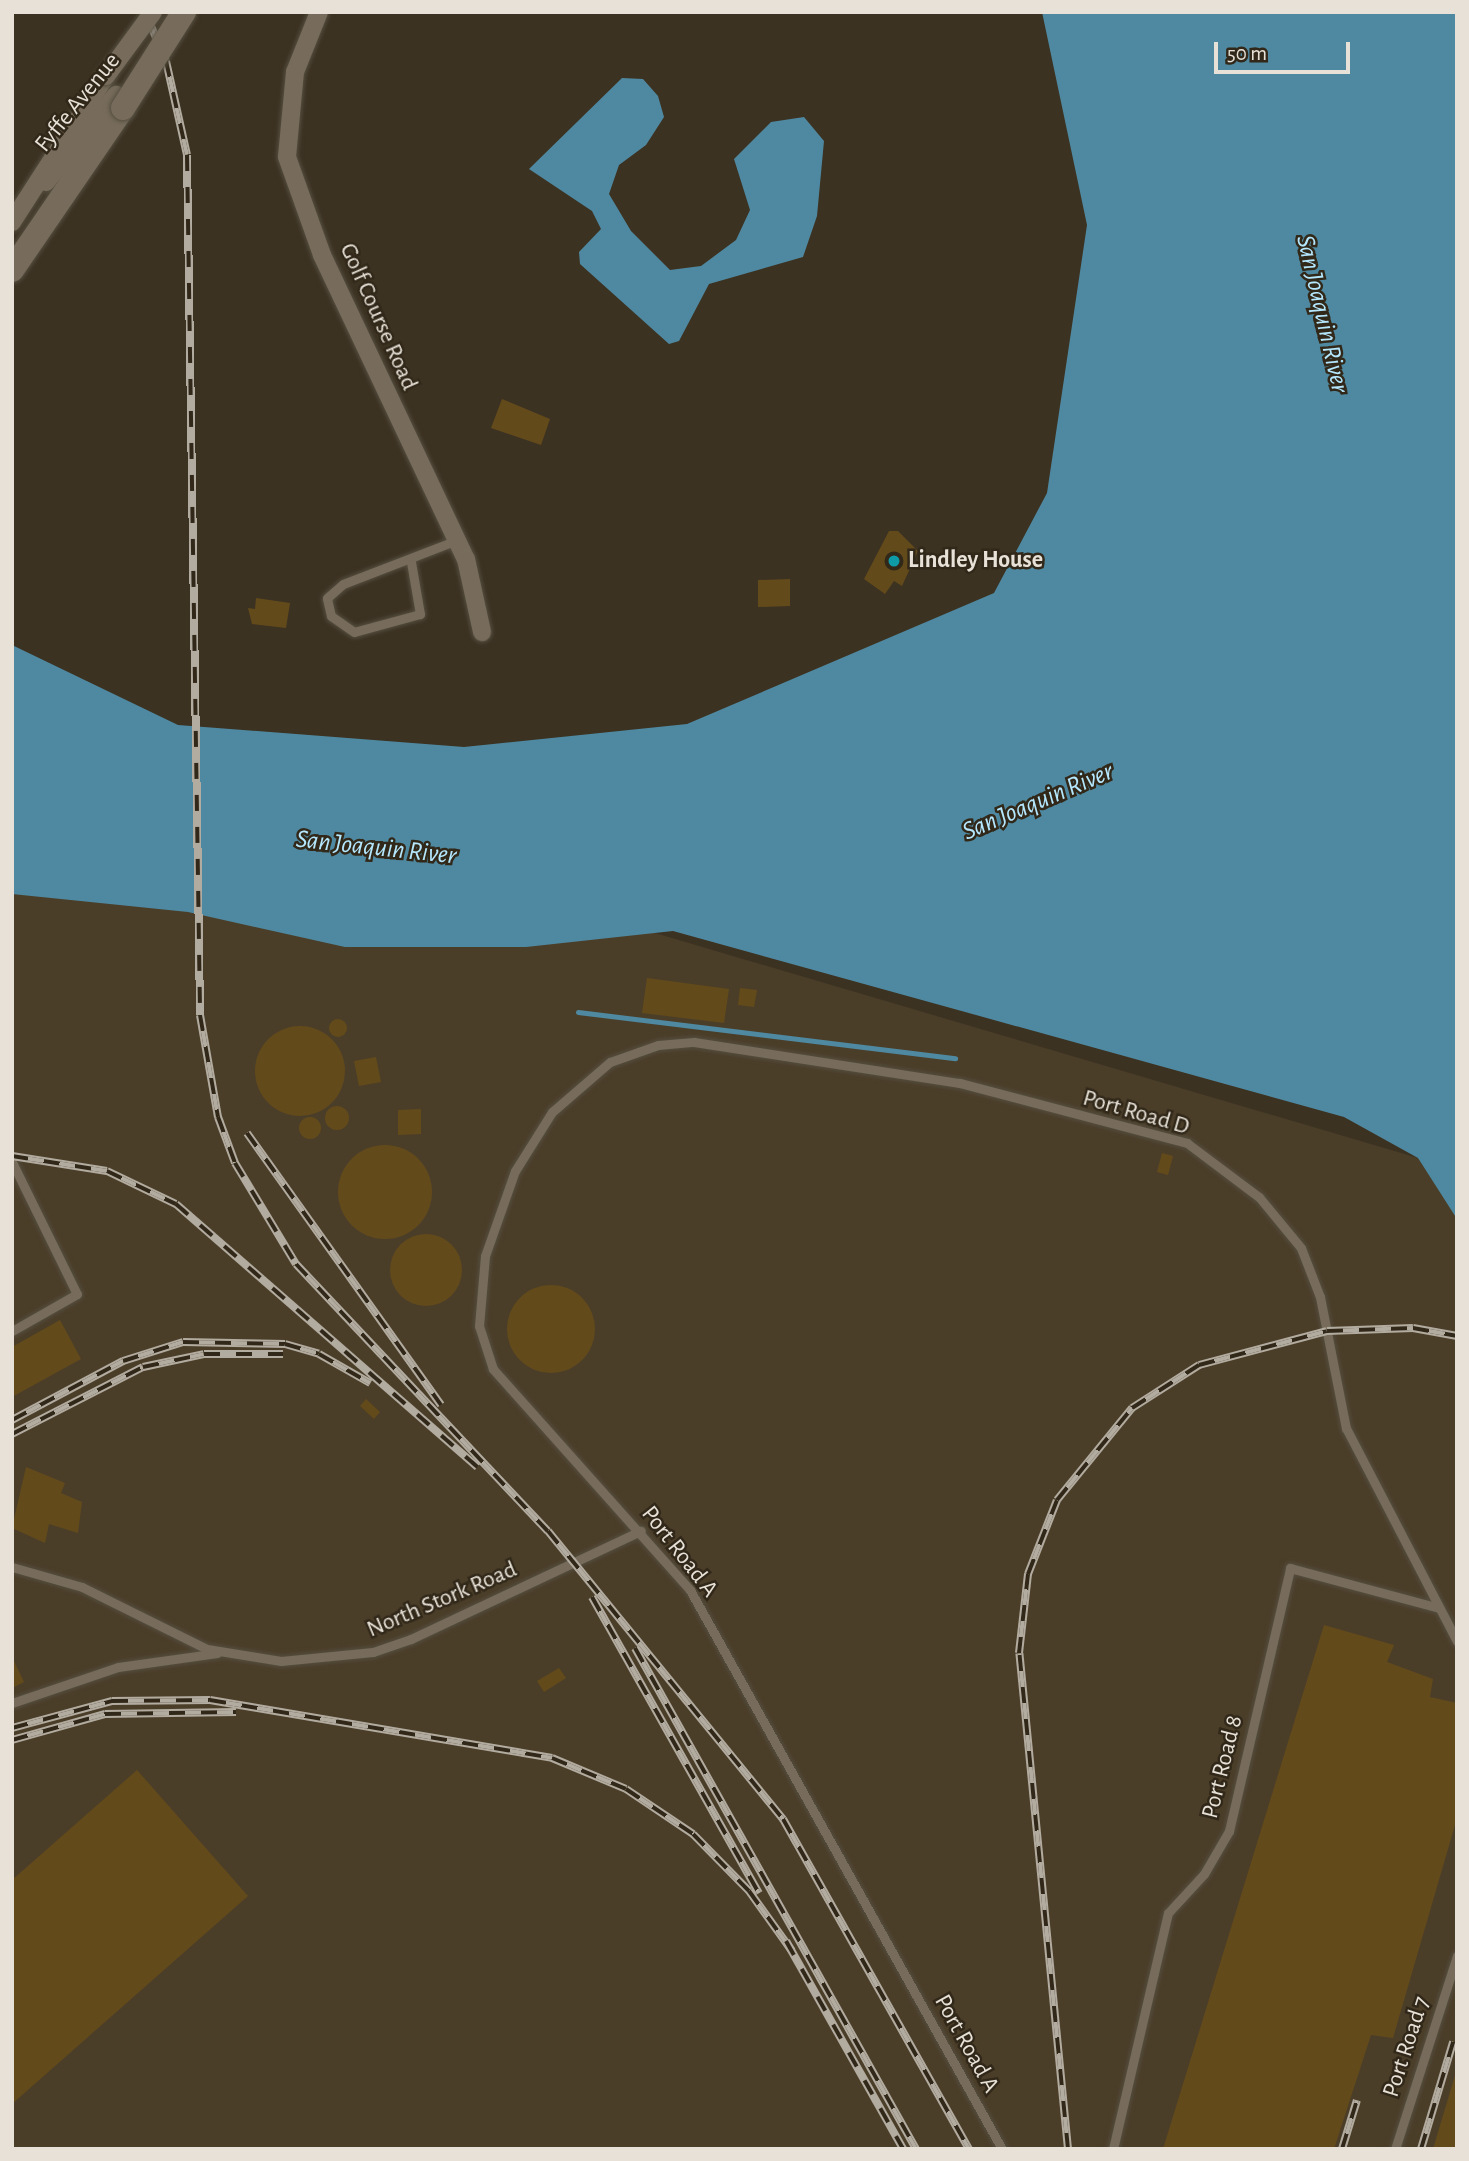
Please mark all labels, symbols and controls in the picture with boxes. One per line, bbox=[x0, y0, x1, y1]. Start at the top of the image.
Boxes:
scale bar bbox=[1217, 28, 1354, 72]
text: 50 m bbox=[1227, 43, 1267, 64]
street label: Fyffe Avenue bbox=[29, 48, 127, 158]
water label: San Joaquin River bbox=[1289, 232, 1355, 396]
street label: Golf Course Road bbox=[333, 239, 423, 395]
place label: Lindley House bbox=[908, 547, 1043, 575]
marker: Lindley House bbox=[886, 553, 902, 569]
water label: San Joaquin River bbox=[958, 756, 1118, 848]
water label: San Joaquin River bbox=[294, 824, 458, 872]
street label: Port Road D bbox=[1079, 1084, 1193, 1142]
street label: Port Road A bbox=[634, 1501, 724, 1603]
street label: North Stork Road bbox=[363, 1556, 521, 1644]
street label: Port Road 8 bbox=[1196, 1712, 1250, 1822]
street label: Port Road A bbox=[927, 1990, 1005, 2098]
street label: Port Road 7 bbox=[1377, 1993, 1437, 2101]

